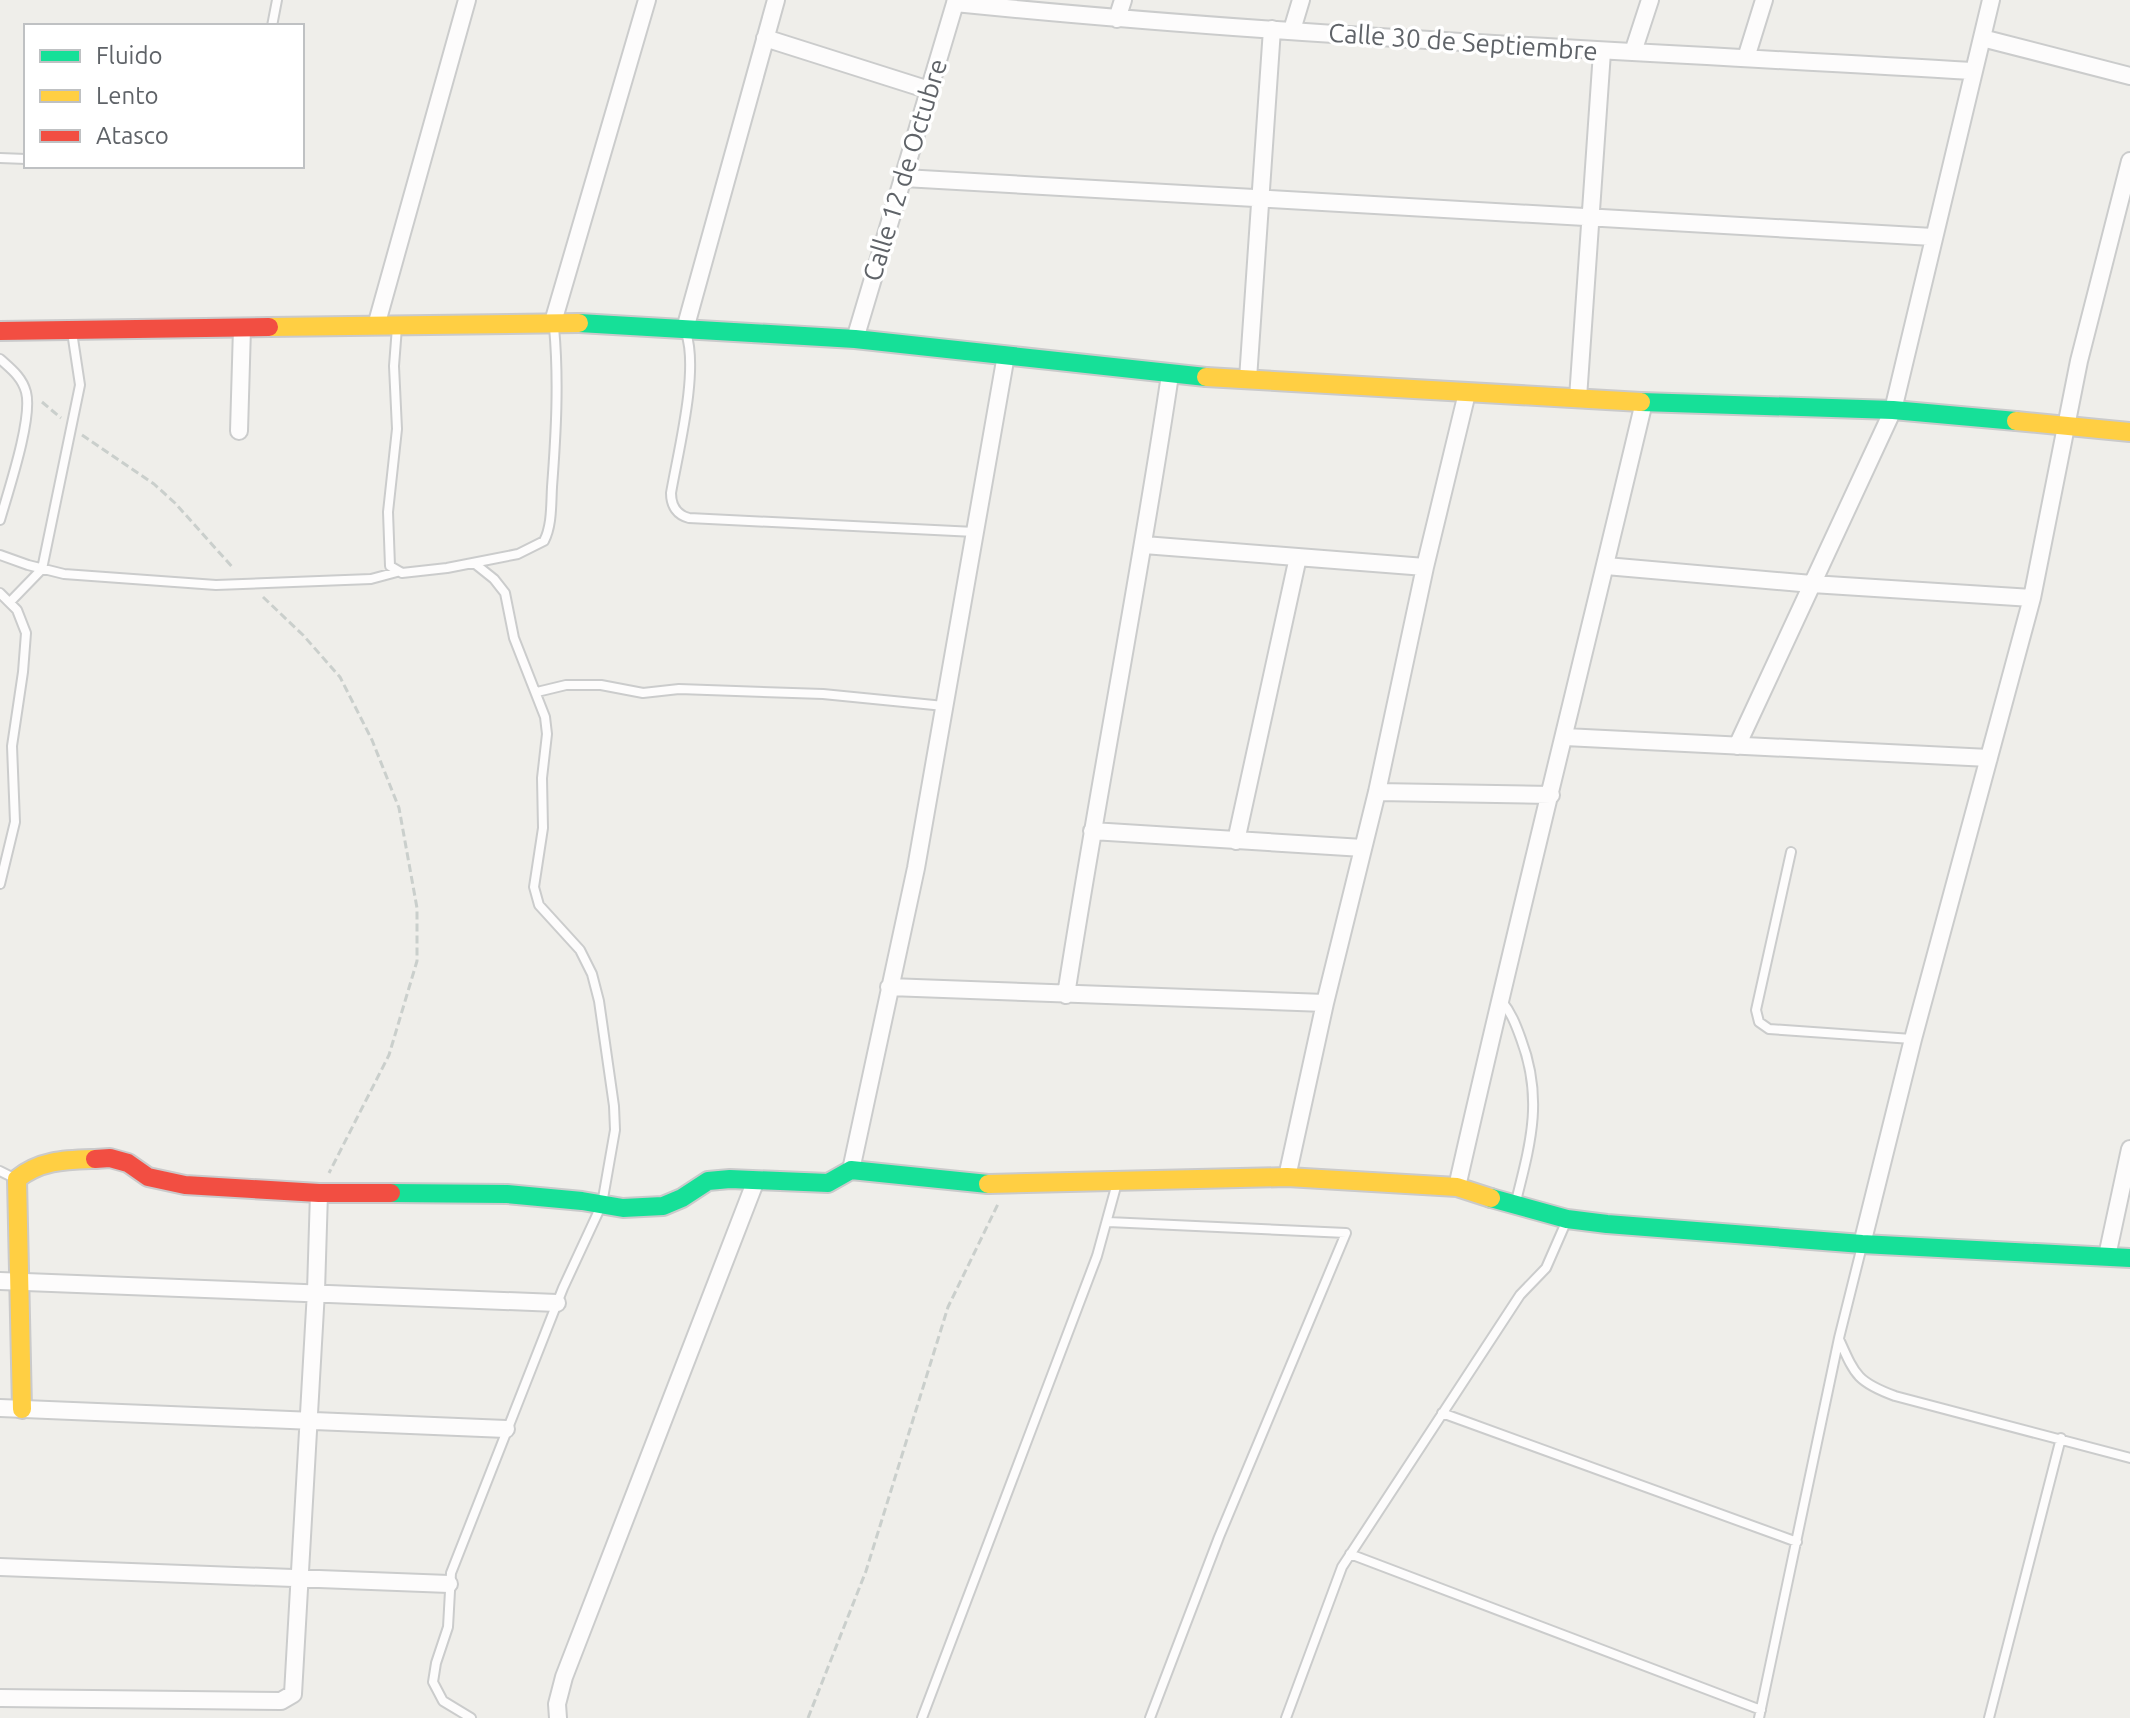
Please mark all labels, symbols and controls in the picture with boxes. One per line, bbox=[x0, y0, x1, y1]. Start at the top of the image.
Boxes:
street label: Calle 30 de Septiembre bbox=[1327, 18, 1599, 65]
legend bbox=[24, 24, 304, 168]
text: Fluido bbox=[96, 42, 163, 69]
street label: Calle 12 de Octubre bbox=[857, 55, 952, 284]
text: Lento bbox=[96, 82, 159, 109]
text: Atasco bbox=[96, 122, 169, 149]

